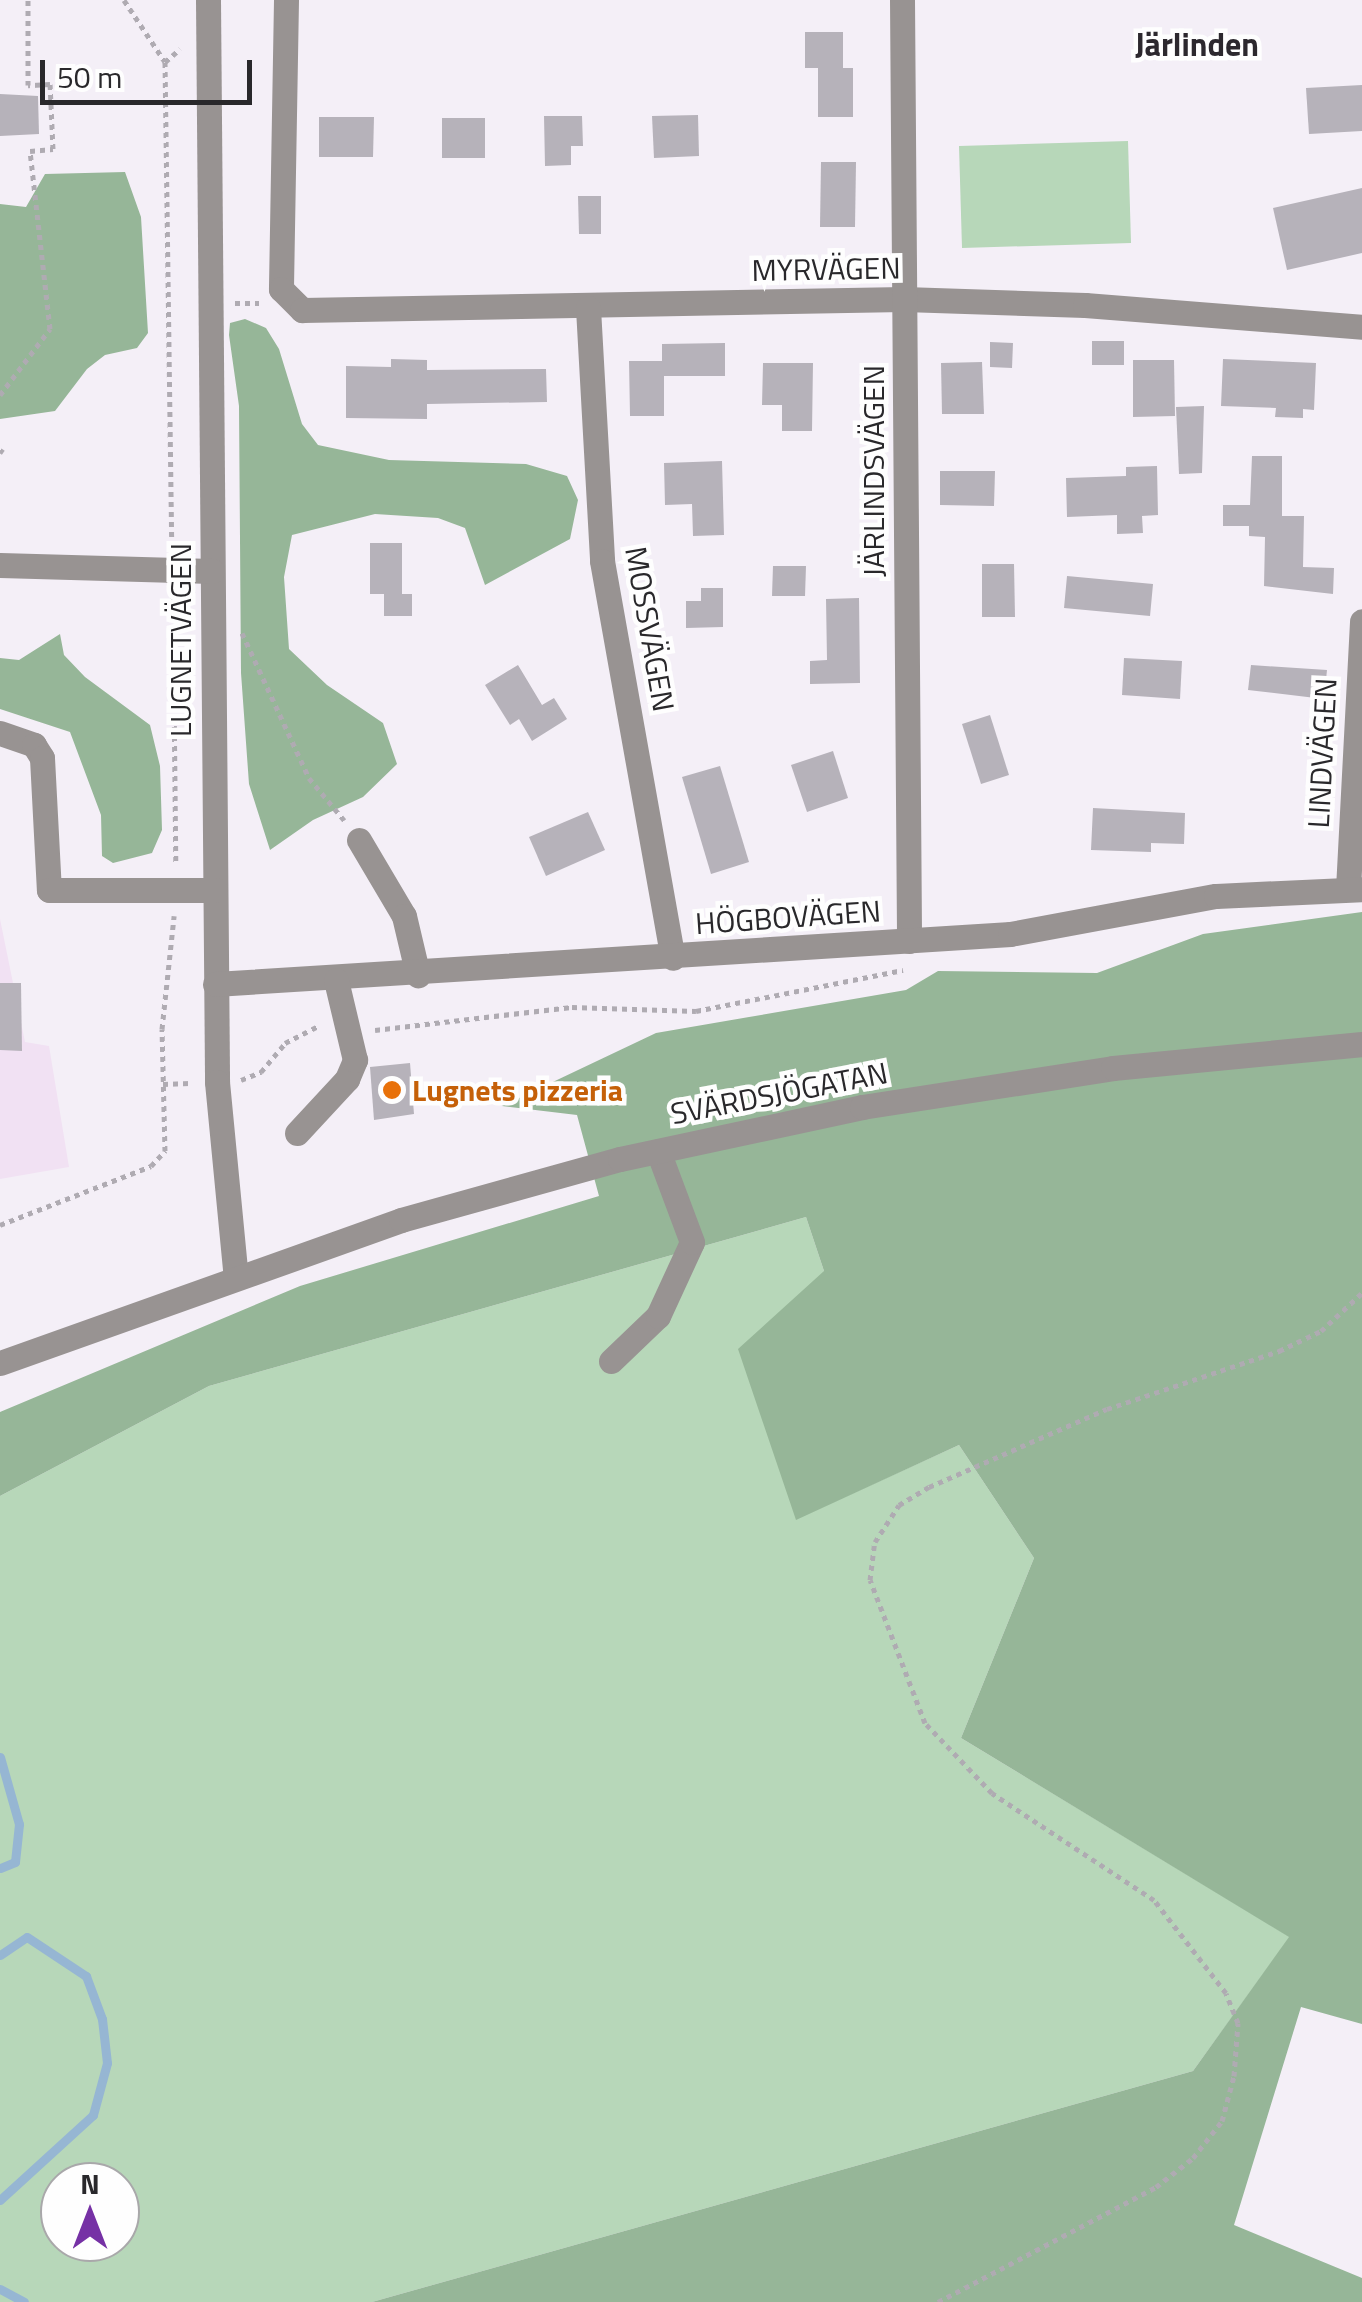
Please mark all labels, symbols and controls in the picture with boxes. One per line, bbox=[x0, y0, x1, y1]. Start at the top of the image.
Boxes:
district label: Järlinden bbox=[1135, 25, 1259, 63]
scale bar bbox=[45, 40, 258, 102]
text: 50 m bbox=[57, 54, 122, 100]
street label: MYRVÄGEN bbox=[751, 250, 901, 288]
street label: JÄRLINDSVÄGEN bbox=[855, 365, 891, 577]
street label: LUGNETVÄGEN bbox=[162, 543, 198, 737]
street label: MOSSVÄGEN bbox=[618, 544, 682, 714]
street label: LINDVÄGEN bbox=[1300, 677, 1344, 829]
street label: HÖGBOVÄGEN bbox=[694, 893, 882, 941]
street label: SVÄRDSJÖGATAN bbox=[668, 1054, 890, 1132]
place label: Lugnets pizzeria bbox=[412, 1072, 623, 1108]
marker: Lugnets pizzeria bbox=[381, 1079, 403, 1101]
north arrow bbox=[40, 2162, 140, 2262]
text: N bbox=[80, 2162, 100, 2205]

